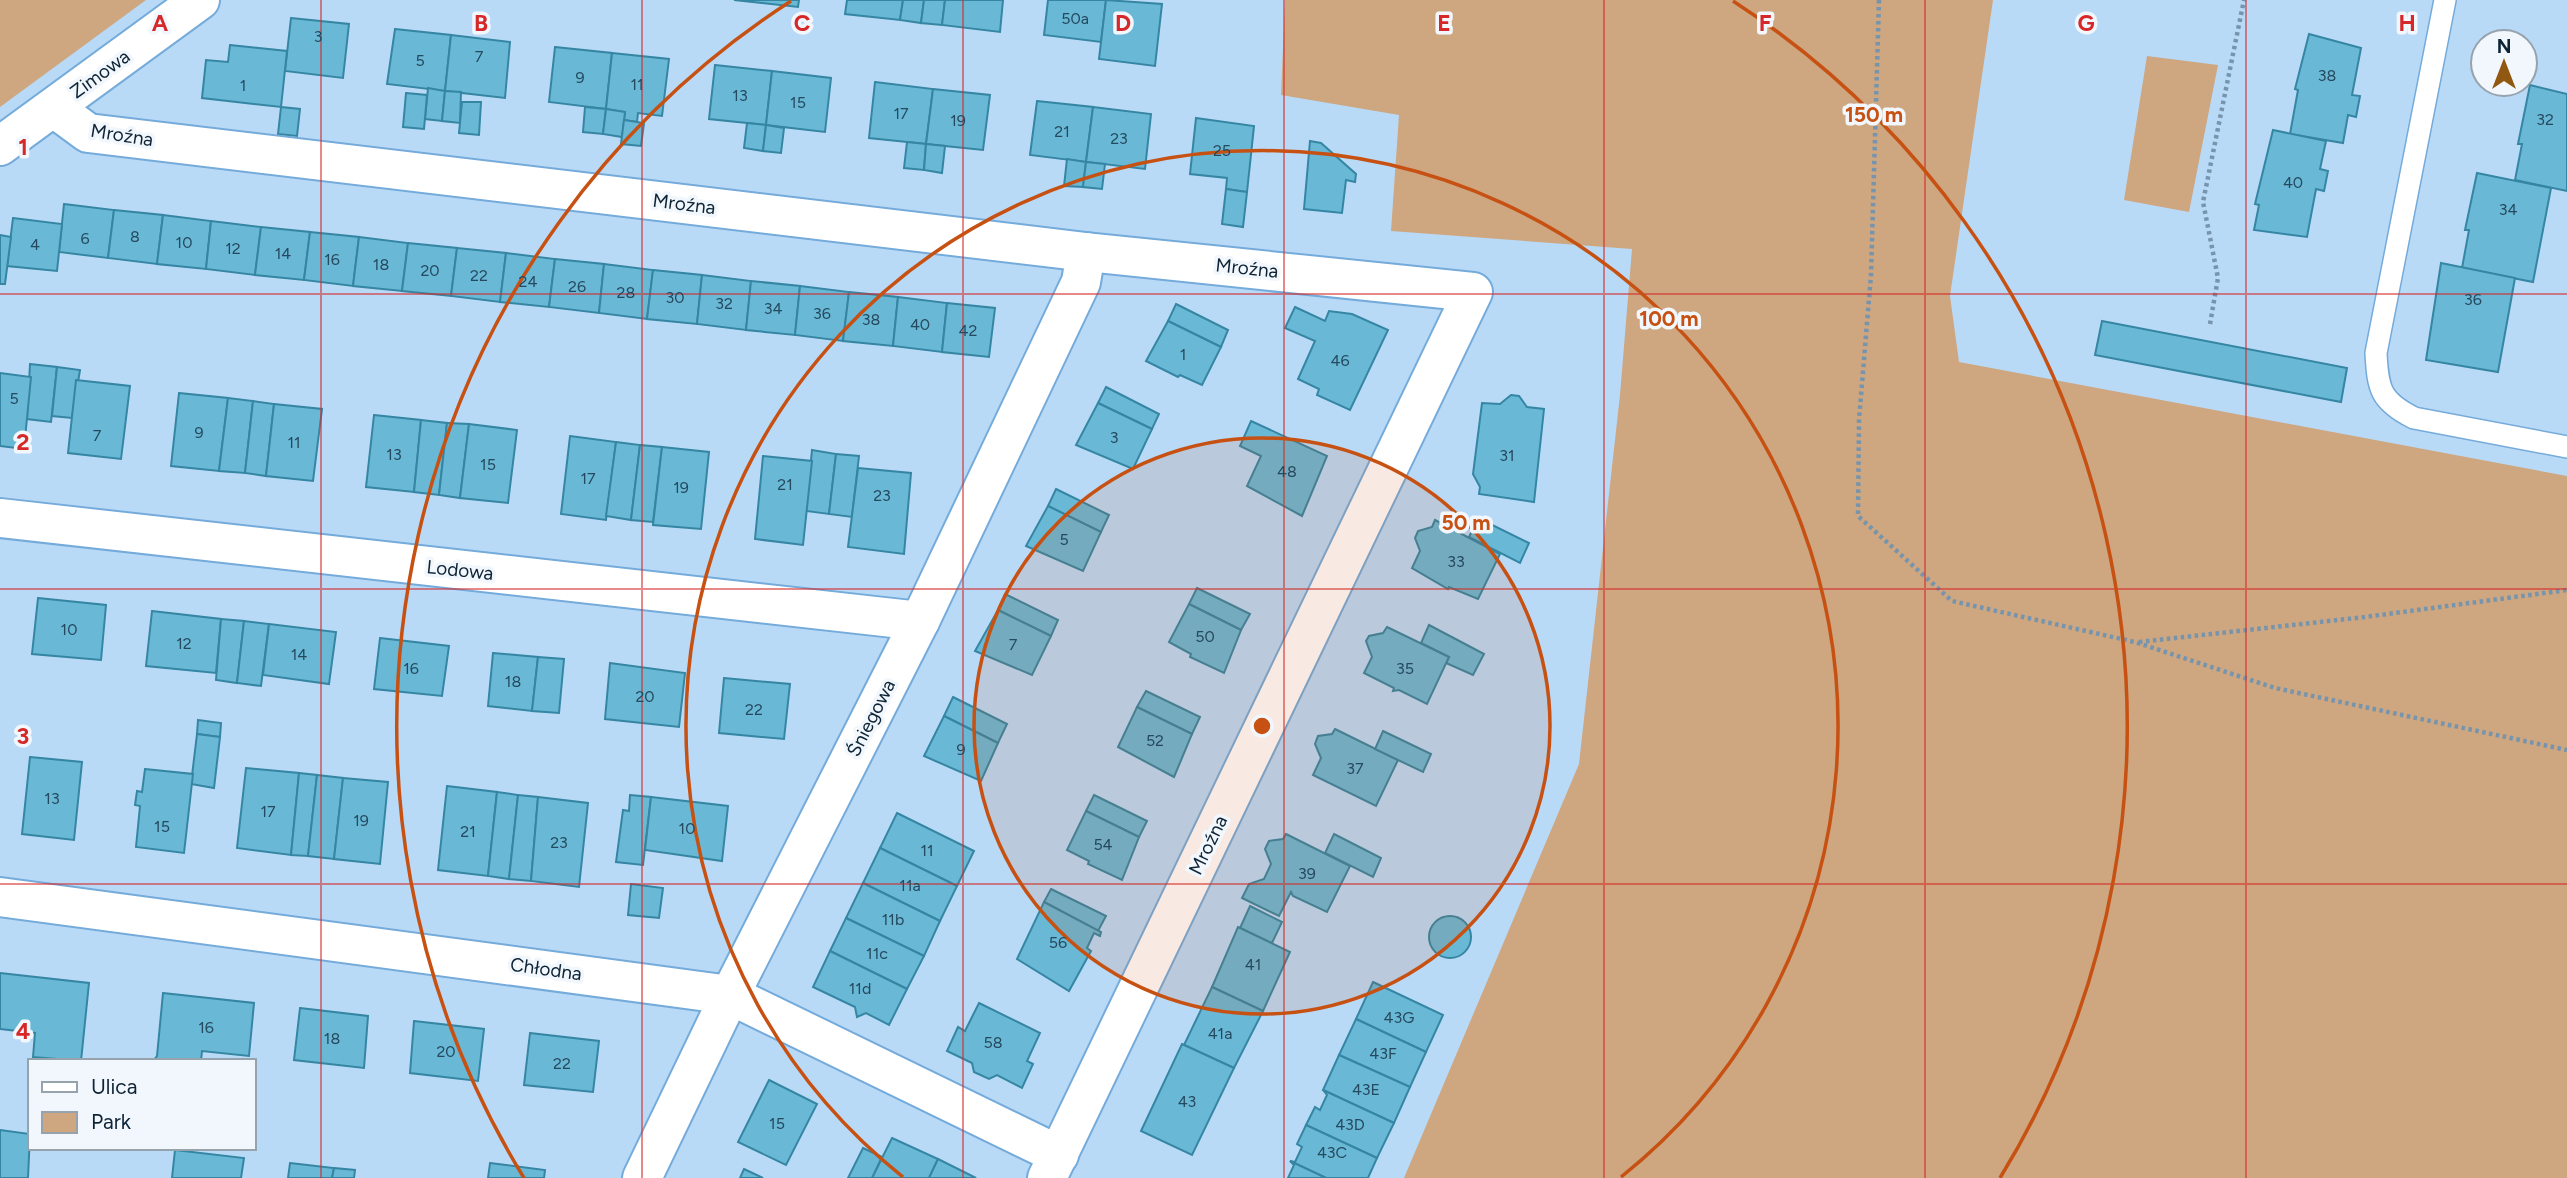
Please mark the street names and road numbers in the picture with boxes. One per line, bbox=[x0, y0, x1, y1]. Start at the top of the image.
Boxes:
street label: Zimowa bbox=[66, 45, 134, 103]
street label: Mroźna bbox=[89, 119, 155, 151]
street label: Mroźna bbox=[651, 189, 717, 219]
street label: Mroźna bbox=[1214, 253, 1280, 283]
street label: Lodowa bbox=[425, 555, 495, 585]
street label: Śniegowa bbox=[842, 676, 900, 760]
street label: Mroźna bbox=[1184, 812, 1232, 878]
street label: Chłodna bbox=[509, 953, 583, 985]

